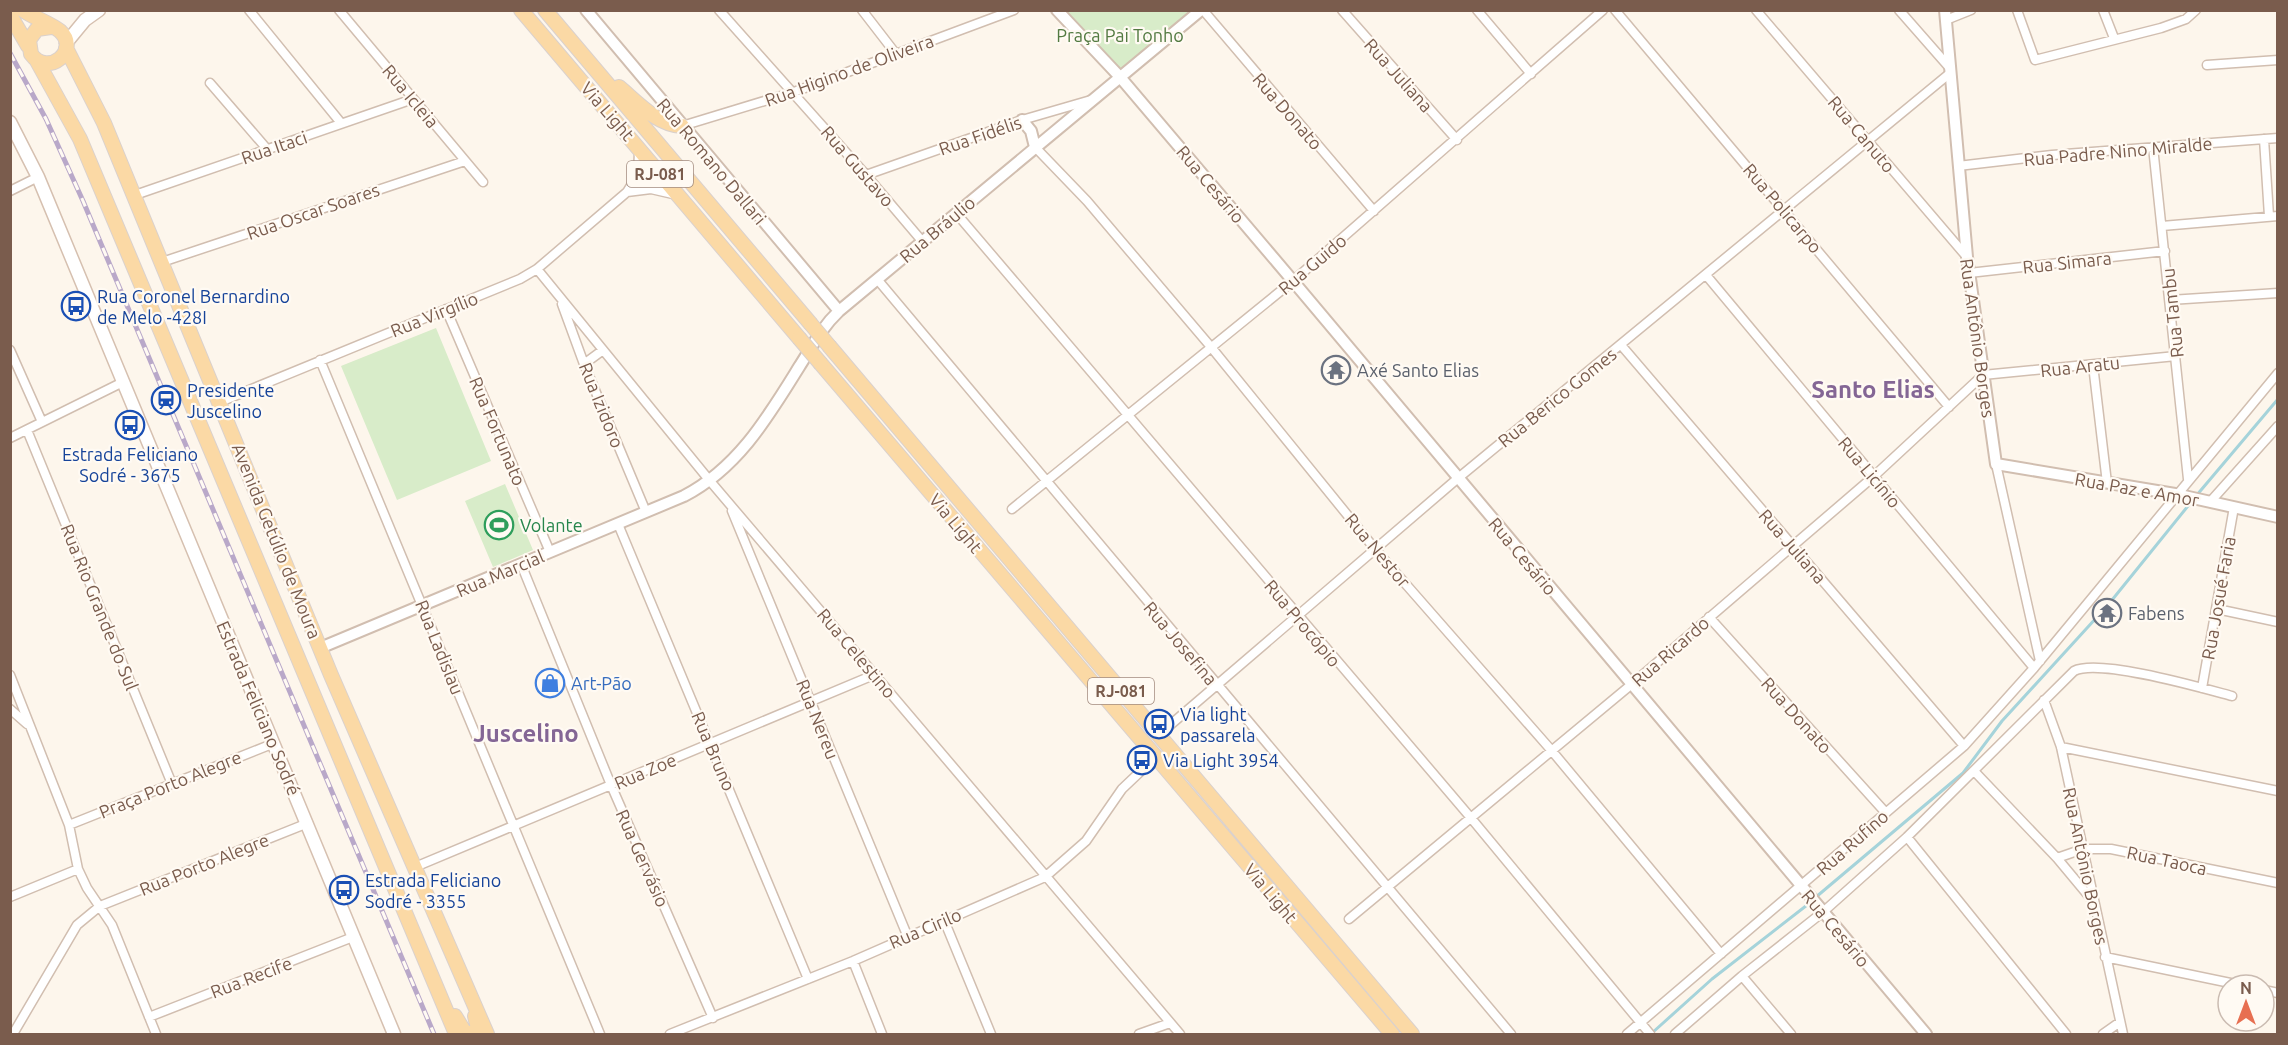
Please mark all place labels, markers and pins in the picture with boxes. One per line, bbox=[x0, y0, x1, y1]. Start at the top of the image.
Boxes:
place label: Rua Coronel Bernardino de Melo -428I bbox=[97, 286, 290, 327]
bus stop icon: Rua Coronel Bernardino de Melo -428I bbox=[60, 290, 92, 322]
temple icon: Axé Santo Elias bbox=[1320, 354, 1352, 386]
place label: Axé Santo Elias bbox=[1357, 360, 1479, 380]
place label: Presidente Juscelino bbox=[187, 380, 274, 421]
station icon: Presidente Juscelino bbox=[150, 384, 182, 416]
bus stop icon: Estrada Feliciano Sodré - 3675 bbox=[114, 409, 146, 441]
place label: Estrada Feliciano Sodré - 3675 bbox=[62, 444, 198, 485]
sports icon: Volante bbox=[483, 509, 515, 541]
place label: Volante bbox=[520, 515, 583, 535]
temple icon: Fabens bbox=[2091, 597, 2123, 629]
place label: Fabens bbox=[2128, 603, 2185, 623]
shop icon: Art-Pão bbox=[534, 667, 566, 699]
place label: Art-Pão bbox=[571, 673, 632, 693]
place label: Via light passarela bbox=[1180, 704, 1255, 745]
bus stop icon: Via light passarela bbox=[1143, 708, 1175, 740]
bus stop icon: Via Light 3954 bbox=[1126, 744, 1158, 776]
place label: Via Light 3954 bbox=[1163, 750, 1279, 770]
place label: Estrada Feliciano Sodré - 3355 bbox=[365, 870, 501, 911]
bus stop icon: Estrada Feliciano Sodré - 3355 bbox=[328, 874, 360, 906]

